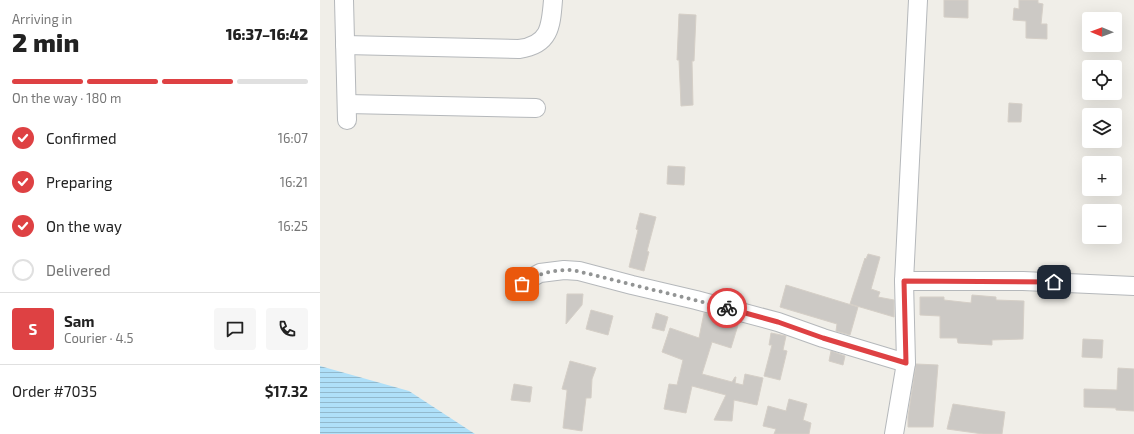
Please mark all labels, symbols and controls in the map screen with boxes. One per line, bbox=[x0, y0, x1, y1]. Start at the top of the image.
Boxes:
text: Arriving in bbox=[12, 11, 72, 27]
north arrow bbox=[1082, 12, 1122, 52]
map controls bbox=[1082, 12, 1122, 244]
text: 16:37–16:42 bbox=[226, 25, 308, 43]
text: 2 min bbox=[12, 26, 79, 57]
button: locate bbox=[1082, 60, 1122, 100]
text: On the way · 180 m bbox=[12, 90, 122, 106]
button: layers bbox=[1082, 108, 1122, 148]
icon: check bbox=[12, 127, 34, 149]
text: Confirmed bbox=[46, 129, 117, 147]
text: 16:07 bbox=[278, 130, 308, 146]
button: + bbox=[1082, 156, 1122, 196]
icon: check bbox=[12, 171, 34, 193]
text: Preparing bbox=[46, 173, 112, 191]
text: 16:21 bbox=[280, 174, 308, 190]
button: − bbox=[1082, 204, 1122, 244]
icon: check bbox=[12, 215, 34, 237]
text: On the way bbox=[46, 217, 122, 235]
text: 16:25 bbox=[278, 218, 308, 234]
text: Delivered bbox=[46, 261, 111, 279]
pin bbox=[1037, 265, 1071, 299]
pin bbox=[505, 267, 539, 301]
icon: home bbox=[1043, 271, 1065, 293]
icon: bag bbox=[511, 273, 533, 295]
courier bbox=[707, 288, 747, 328]
icon: bike bbox=[716, 297, 738, 319]
button: chat bbox=[214, 308, 256, 350]
button: phone bbox=[266, 308, 308, 350]
text: Sam bbox=[64, 312, 95, 330]
text: S bbox=[29, 320, 37, 338]
text: Courier · 4.5 bbox=[64, 330, 133, 346]
text: Order #7035 bbox=[12, 382, 97, 400]
text: $17.32 bbox=[265, 382, 308, 400]

